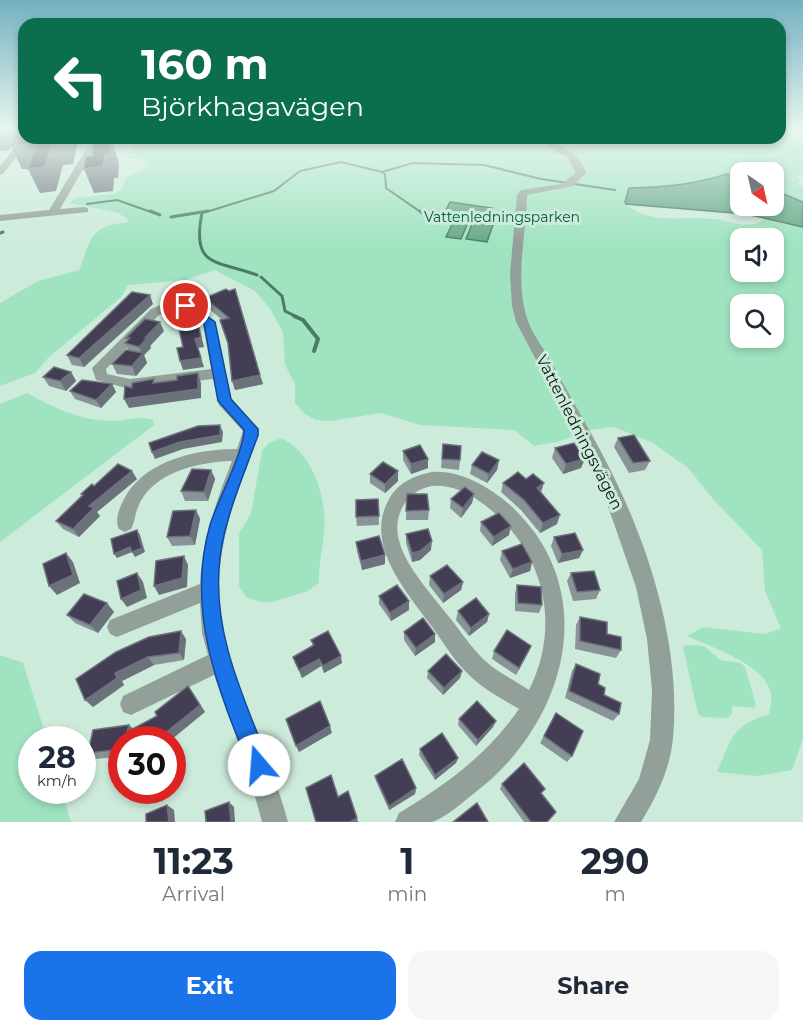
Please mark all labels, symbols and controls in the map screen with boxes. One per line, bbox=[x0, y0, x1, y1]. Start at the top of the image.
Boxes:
text: 160 m bbox=[141, 38, 269, 90]
icon: left bbox=[42, 42, 120, 120]
text: Björkhagavägen bbox=[141, 90, 364, 123]
north arrow bbox=[730, 162, 784, 216]
map controls bbox=[730, 162, 784, 348]
park label: Vattenledningsparken bbox=[424, 208, 580, 226]
button: sound bbox=[730, 228, 784, 282]
pin bbox=[160, 280, 211, 331]
icon: arrive bbox=[169, 289, 202, 322]
button: search bbox=[730, 294, 784, 348]
street label: Vattenledningsvägen bbox=[532, 352, 627, 513]
speed limit sign: 30 bbox=[108, 726, 186, 804]
position arrow bbox=[227, 733, 291, 797]
text: 28 bbox=[38, 739, 76, 776]
text: km/h bbox=[37, 771, 77, 790]
text: 11:23 bbox=[154, 839, 234, 883]
text: 1 bbox=[400, 839, 414, 883]
text: 290 bbox=[581, 839, 649, 883]
text: Arrival bbox=[162, 882, 225, 906]
text: min bbox=[387, 882, 427, 906]
text: m bbox=[605, 882, 626, 906]
button: Exit bbox=[24, 951, 396, 1020]
button: Share bbox=[408, 951, 779, 1020]

